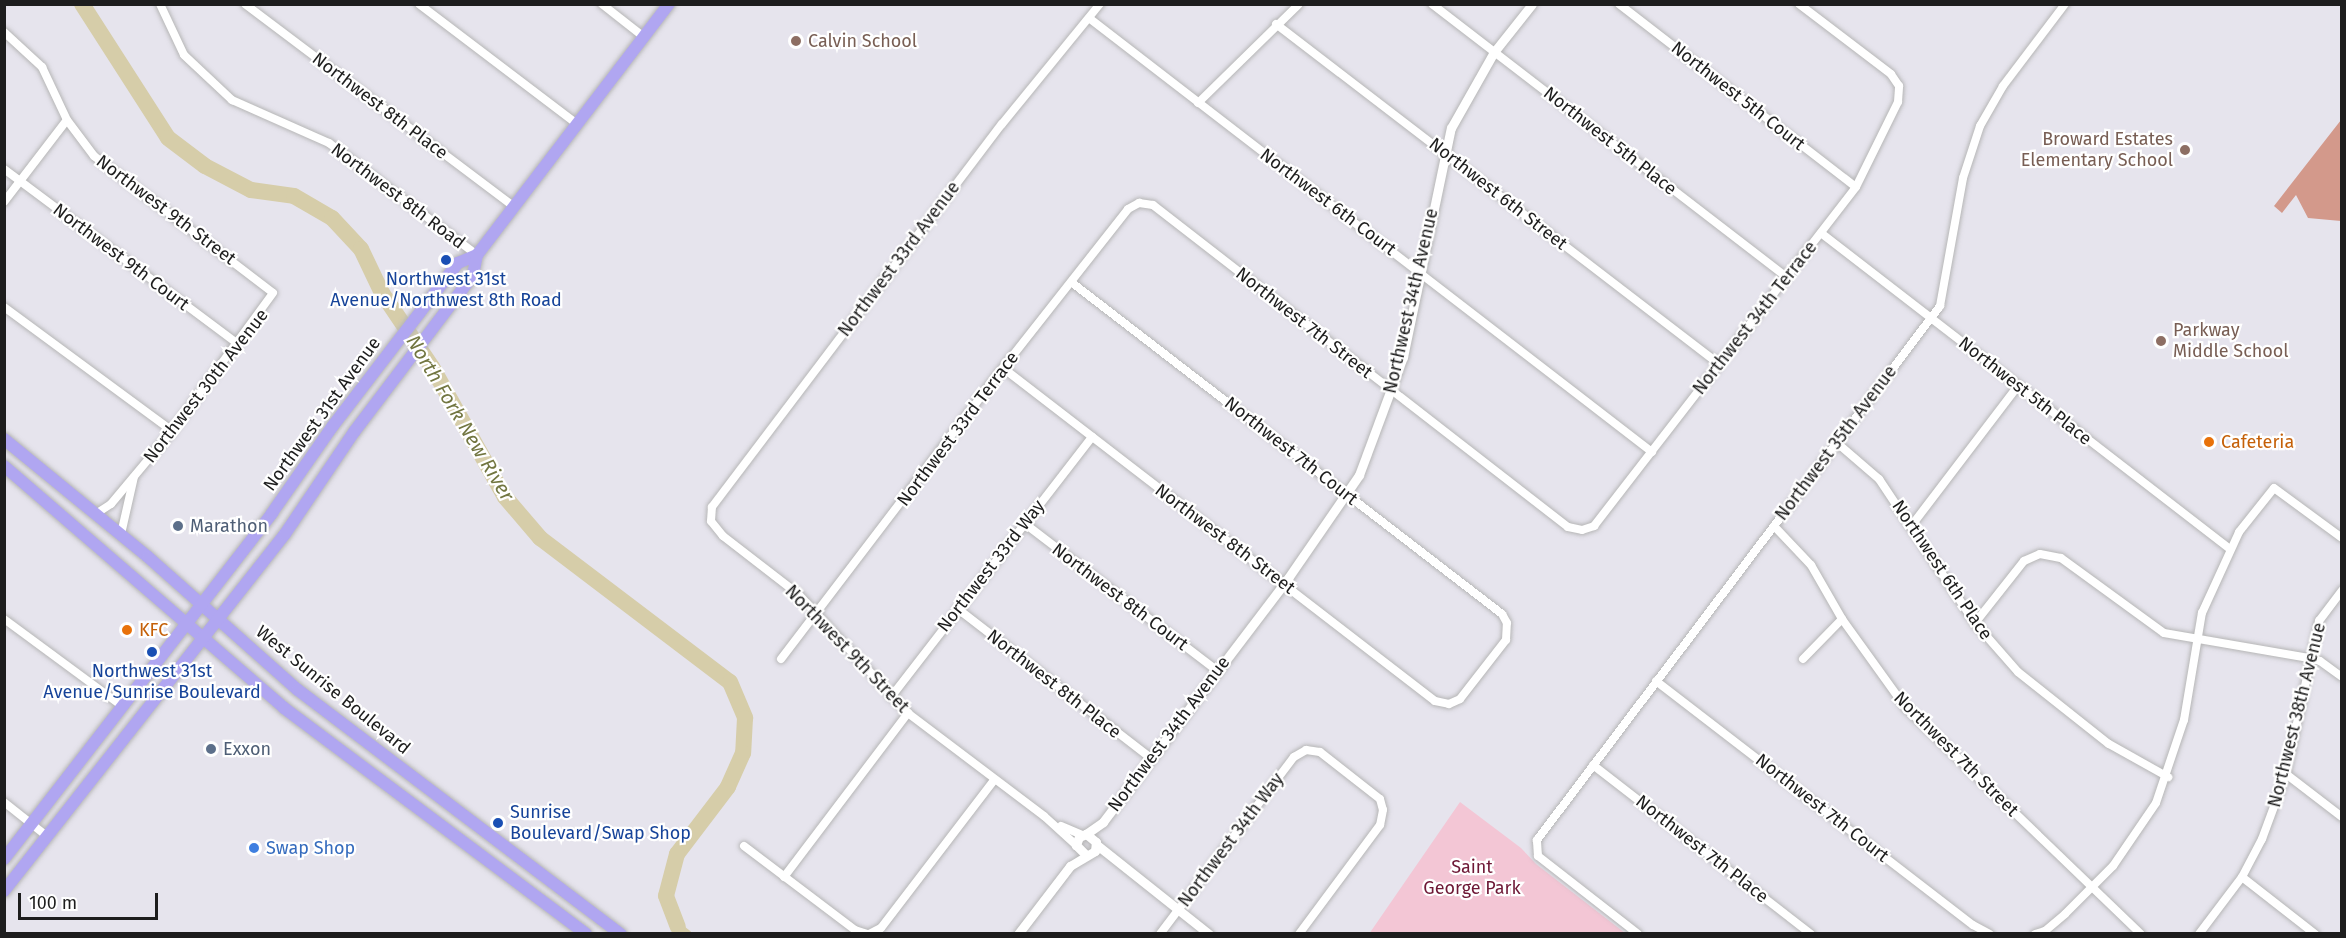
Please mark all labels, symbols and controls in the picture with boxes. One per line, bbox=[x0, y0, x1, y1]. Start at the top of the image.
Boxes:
place label: Calvin School bbox=[808, 30, 917, 52]
marker: Calvin School bbox=[789, 34, 803, 48]
street label: Northwest 5th Court bbox=[1667, 37, 1809, 155]
street label: Northwest 8th Place bbox=[308, 48, 452, 164]
street label: Northwest 5th Place bbox=[1539, 82, 1681, 200]
place label: Broward Estates Elementary School bbox=[2021, 129, 2173, 172]
street label: Northwest 6th Street bbox=[1425, 133, 1571, 255]
street label: Northwest 8th Road bbox=[327, 138, 469, 254]
marker: Broward Estates Elementary School bbox=[2178, 143, 2192, 157]
street label: Northwest 6th Court bbox=[1256, 144, 1400, 260]
street label: Northwest 9th Street bbox=[92, 150, 240, 270]
street label: Northwest 33rd Avenue bbox=[834, 177, 964, 341]
street label: Northwest 9th Court bbox=[49, 199, 193, 315]
street label: Northwest 34th Avenue bbox=[1379, 206, 1443, 396]
street label: Northwest 34th Terrace bbox=[1688, 237, 1822, 399]
marker: Northwest 31st Avenue/Northwest 8th Road bbox=[439, 253, 453, 267]
street label: Northwest 7th Street bbox=[1231, 263, 1377, 383]
place label: Northwest 31st Avenue/Northwest 8th Road bbox=[330, 269, 562, 312]
street label: Northwest 30th Avenue bbox=[139, 305, 273, 467]
place label: Parkway Middle School bbox=[2173, 320, 2289, 362]
water label: North Fork New River bbox=[401, 331, 519, 505]
street label: Northwest 5th Place bbox=[1954, 332, 2096, 450]
street label: Northwest 31st Avenue bbox=[259, 333, 385, 495]
marker: Parkway Middle School bbox=[2154, 334, 2168, 348]
street label: Northwest 33rd Terrace bbox=[893, 347, 1023, 511]
street label: Northwest 35th Avenue bbox=[1771, 361, 1901, 525]
street label: Northwest 7th Court bbox=[1220, 392, 1362, 510]
place label: Cafeteria bbox=[2221, 431, 2294, 453]
marker: Cafeteria bbox=[2202, 435, 2216, 449]
street label: Northwest 8th Street bbox=[1151, 479, 1299, 599]
street label: Northwest 33rd Way bbox=[933, 496, 1049, 636]
street label: Northwest 6th Place bbox=[1887, 496, 1997, 644]
place label: Marathon bbox=[190, 515, 268, 537]
marker: Marathon bbox=[171, 519, 185, 533]
street label: Northwest 8th Court bbox=[1048, 539, 1192, 655]
street label: Northwest 9th Street bbox=[780, 581, 914, 717]
place label: KFC bbox=[139, 619, 168, 641]
street label: Northwest 38th Avenue bbox=[2264, 620, 2330, 810]
street label: West Sunrise Boulevard bbox=[251, 621, 415, 759]
marker: KFC bbox=[120, 623, 134, 637]
street label: Northwest 8th Place bbox=[983, 625, 1125, 743]
marker: Northwest 31st Avenue/Sunrise Boulevard bbox=[145, 645, 159, 659]
street label: Northwest 34th Avenue bbox=[1103, 652, 1235, 816]
place label: Northwest 31st Avenue/Sunrise Boulevard bbox=[43, 661, 261, 704]
street label: Northwest 7th Street bbox=[1889, 687, 2023, 821]
place label: Exxon bbox=[223, 738, 271, 760]
marker: Exxon bbox=[204, 742, 218, 756]
street label: Northwest 7th Court bbox=[1751, 749, 1893, 867]
street label: Northwest 34th Way bbox=[1174, 769, 1288, 911]
street label: Northwest 7th Place bbox=[1631, 791, 1773, 907]
place label: Sunrise Boulevard/Swap Shop bbox=[510, 802, 691, 844]
marker: Sunrise Boulevard/Swap Shop bbox=[491, 816, 505, 830]
place label: Swap Shop bbox=[266, 837, 355, 859]
marker: Swap Shop bbox=[247, 841, 261, 855]
park label: Saint George Park bbox=[1423, 857, 1521, 900]
scale bar bbox=[21, 881, 160, 919]
text: 100 m bbox=[29, 892, 77, 914]

